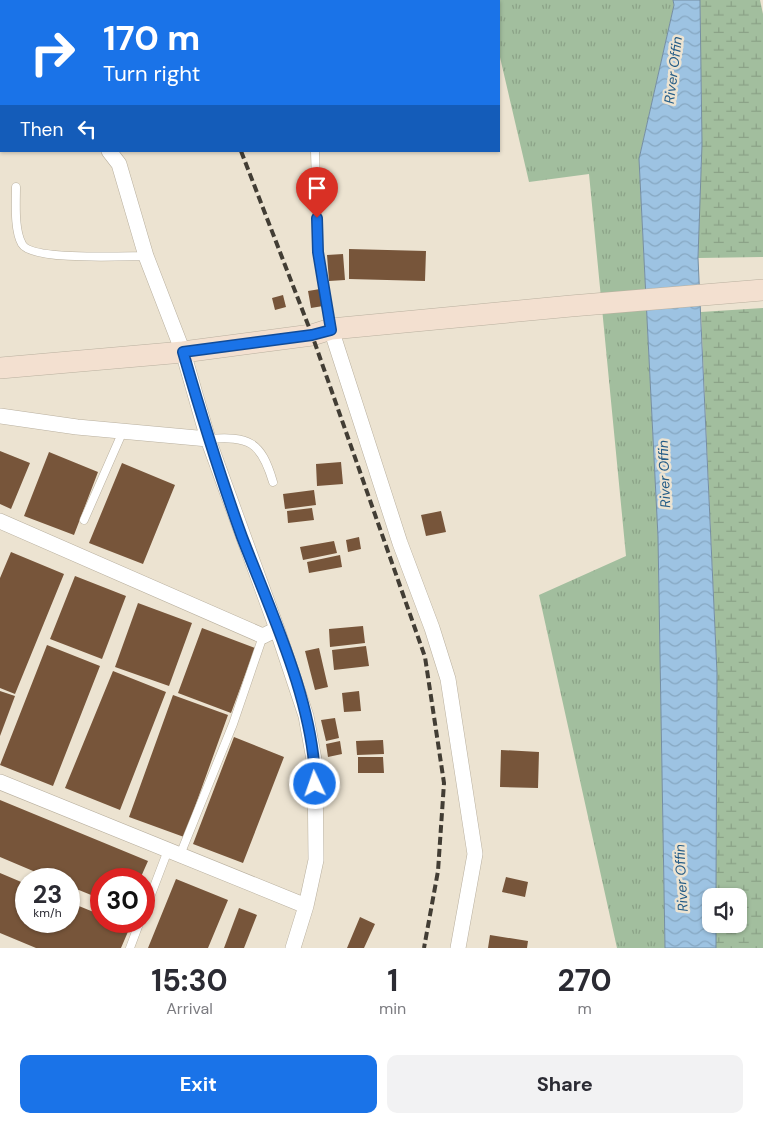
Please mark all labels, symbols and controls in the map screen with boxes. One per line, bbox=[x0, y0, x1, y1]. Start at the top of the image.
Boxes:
text: 170 m bbox=[103, 15, 200, 61]
icon: right bbox=[20, 20, 85, 85]
water label: River Offin bbox=[660, 35, 686, 105]
text: Turn right bbox=[103, 59, 200, 88]
icon: left bbox=[73, 115, 101, 143]
text: Then bbox=[20, 117, 63, 142]
pin bbox=[296, 167, 338, 218]
icon: arrive bbox=[303, 174, 331, 202]
water label: River Offin bbox=[654, 440, 674, 508]
position arrow bbox=[288, 757, 340, 809]
water label: River Offin bbox=[670, 844, 692, 912]
speed limit sign: 30 bbox=[90, 868, 155, 933]
text: 23 bbox=[33, 878, 62, 911]
map controls bbox=[702, 888, 747, 933]
button: sound bbox=[702, 888, 747, 933]
text: km/h bbox=[33, 905, 62, 921]
text: 15:30 bbox=[151, 961, 228, 1000]
text: 1 bbox=[387, 961, 398, 1000]
text: 270 bbox=[558, 961, 612, 1000]
text: Arrival bbox=[166, 998, 213, 1019]
text: min bbox=[379, 998, 406, 1019]
text: m bbox=[577, 998, 592, 1019]
button: Exit bbox=[20, 1055, 377, 1113]
button: Share bbox=[387, 1055, 743, 1113]

